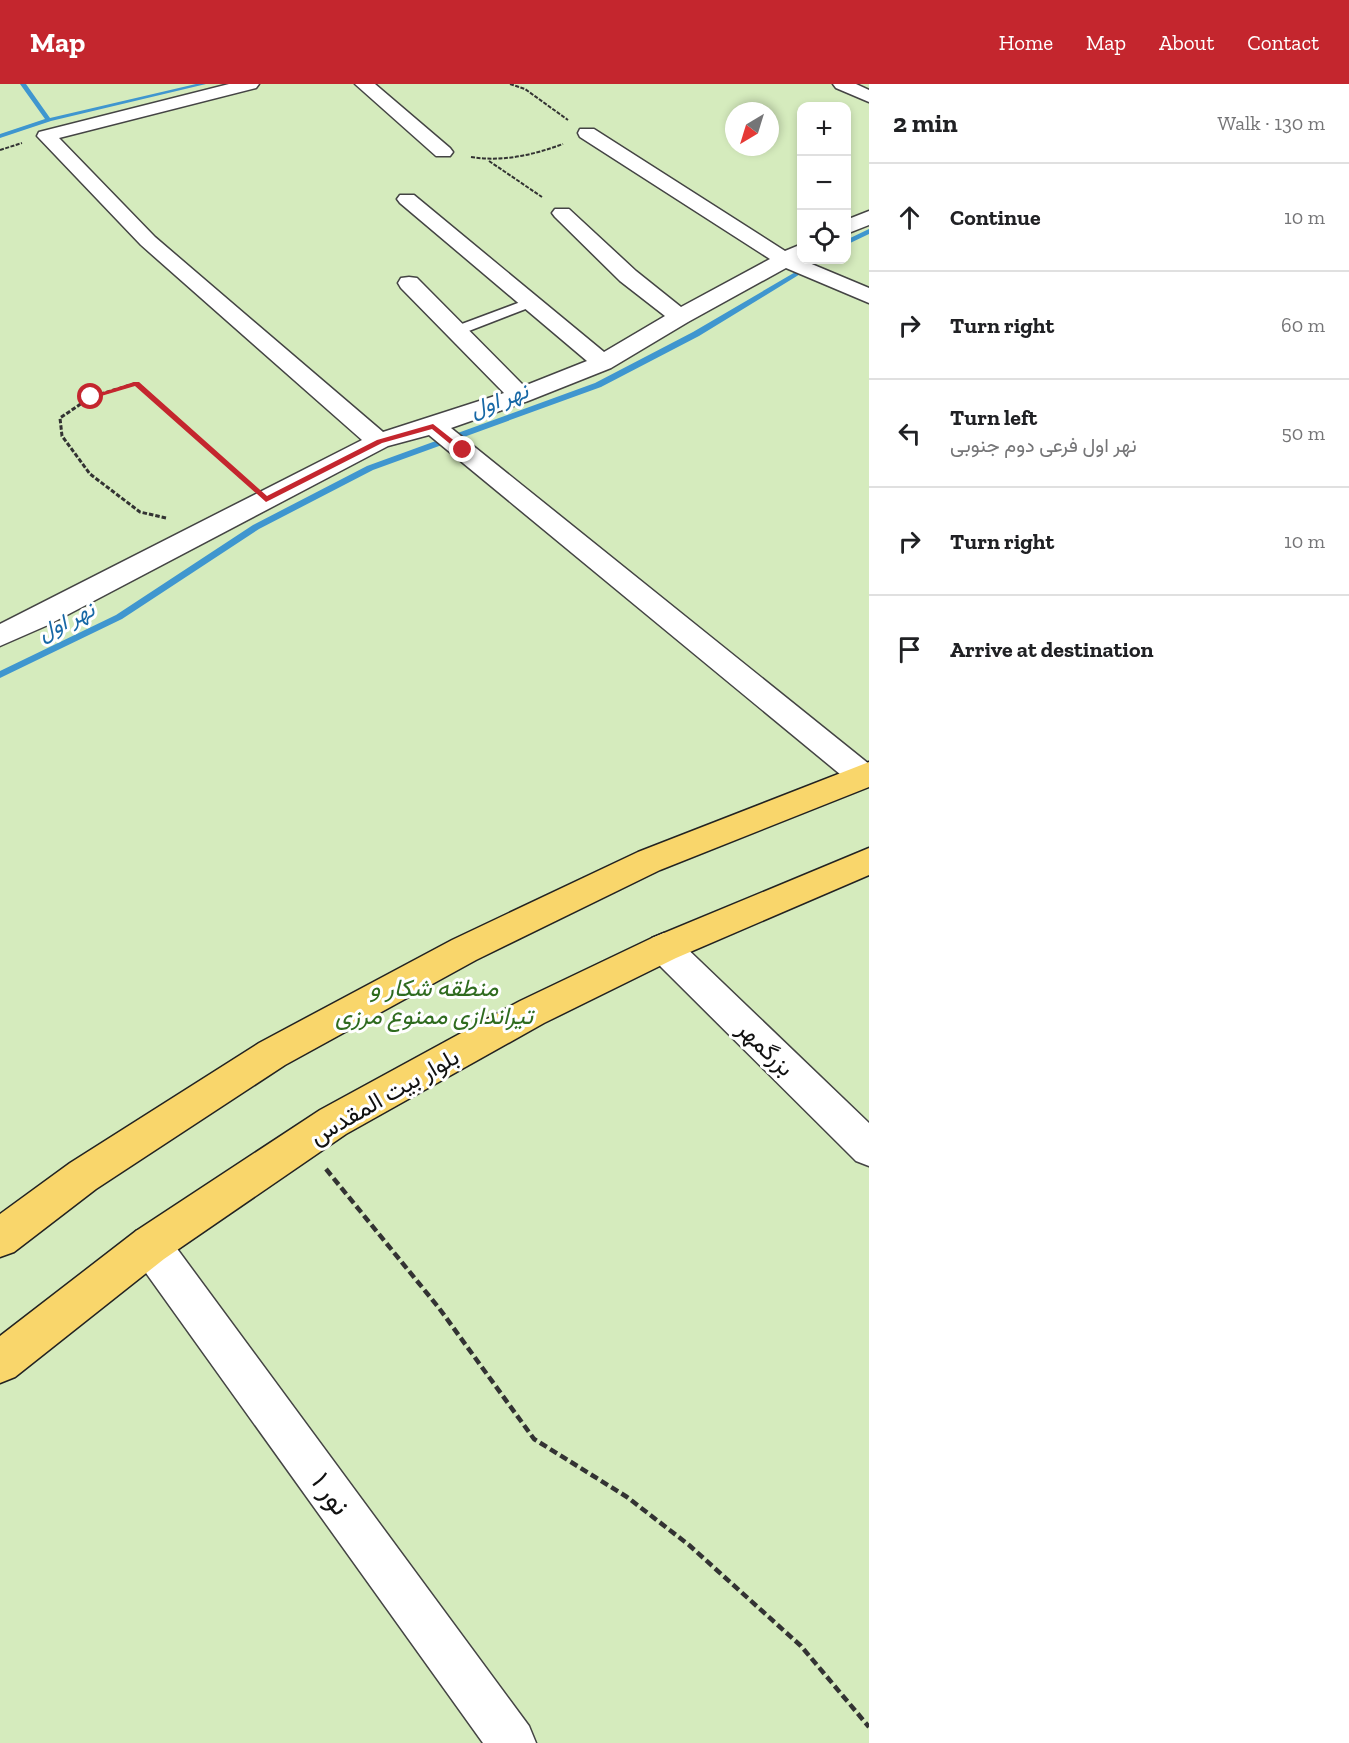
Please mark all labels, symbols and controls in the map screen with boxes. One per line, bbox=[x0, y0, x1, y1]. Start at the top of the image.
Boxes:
text: Map bbox=[30, 26, 85, 59]
text: Home bbox=[999, 30, 1053, 55]
text: Map bbox=[1086, 30, 1126, 55]
text: About bbox=[1159, 30, 1214, 55]
text: Contact bbox=[1247, 30, 1319, 55]
north arrow bbox=[725, 102, 779, 156]
map controls bbox=[797, 102, 851, 264]
button: + bbox=[797, 102, 851, 156]
text: 2 min bbox=[893, 107, 958, 139]
text: Walk · 130 m bbox=[1218, 111, 1325, 135]
button: − bbox=[797, 156, 851, 210]
icon: ahead bbox=[893, 201, 926, 234]
text: Continue bbox=[950, 204, 1041, 231]
text: 10 m bbox=[1284, 205, 1325, 229]
button: locate bbox=[797, 210, 851, 264]
icon: right bbox=[893, 309, 926, 342]
text: Turn right bbox=[950, 312, 1054, 339]
text: 60 m bbox=[1281, 313, 1325, 337]
water label: نهر اول bbox=[466, 377, 533, 423]
route start bbox=[77, 383, 103, 409]
text: Turn left bbox=[950, 404, 1037, 431]
icon: left bbox=[893, 417, 926, 450]
text: 50 m bbox=[1281, 421, 1325, 445]
text: نهر اول فرعی دوم جنوبی bbox=[950, 433, 1137, 457]
route end bbox=[449, 436, 475, 462]
icon: right bbox=[893, 525, 926, 558]
text: Turn right bbox=[950, 528, 1054, 555]
text: 10 m bbox=[1284, 529, 1325, 553]
water label: نهر اول bbox=[33, 595, 100, 646]
icon: arrive bbox=[893, 633, 926, 666]
text: Arrive at destination bbox=[950, 636, 1153, 663]
park label: منطقه شکار و تیراندازی ممنوع مرزی bbox=[335, 973, 536, 1033]
street label: بزرگمهر bbox=[730, 1013, 800, 1083]
street label: بلوار بیت المقدس bbox=[304, 1042, 464, 1151]
street label: نور ۱ bbox=[304, 1466, 357, 1522]

